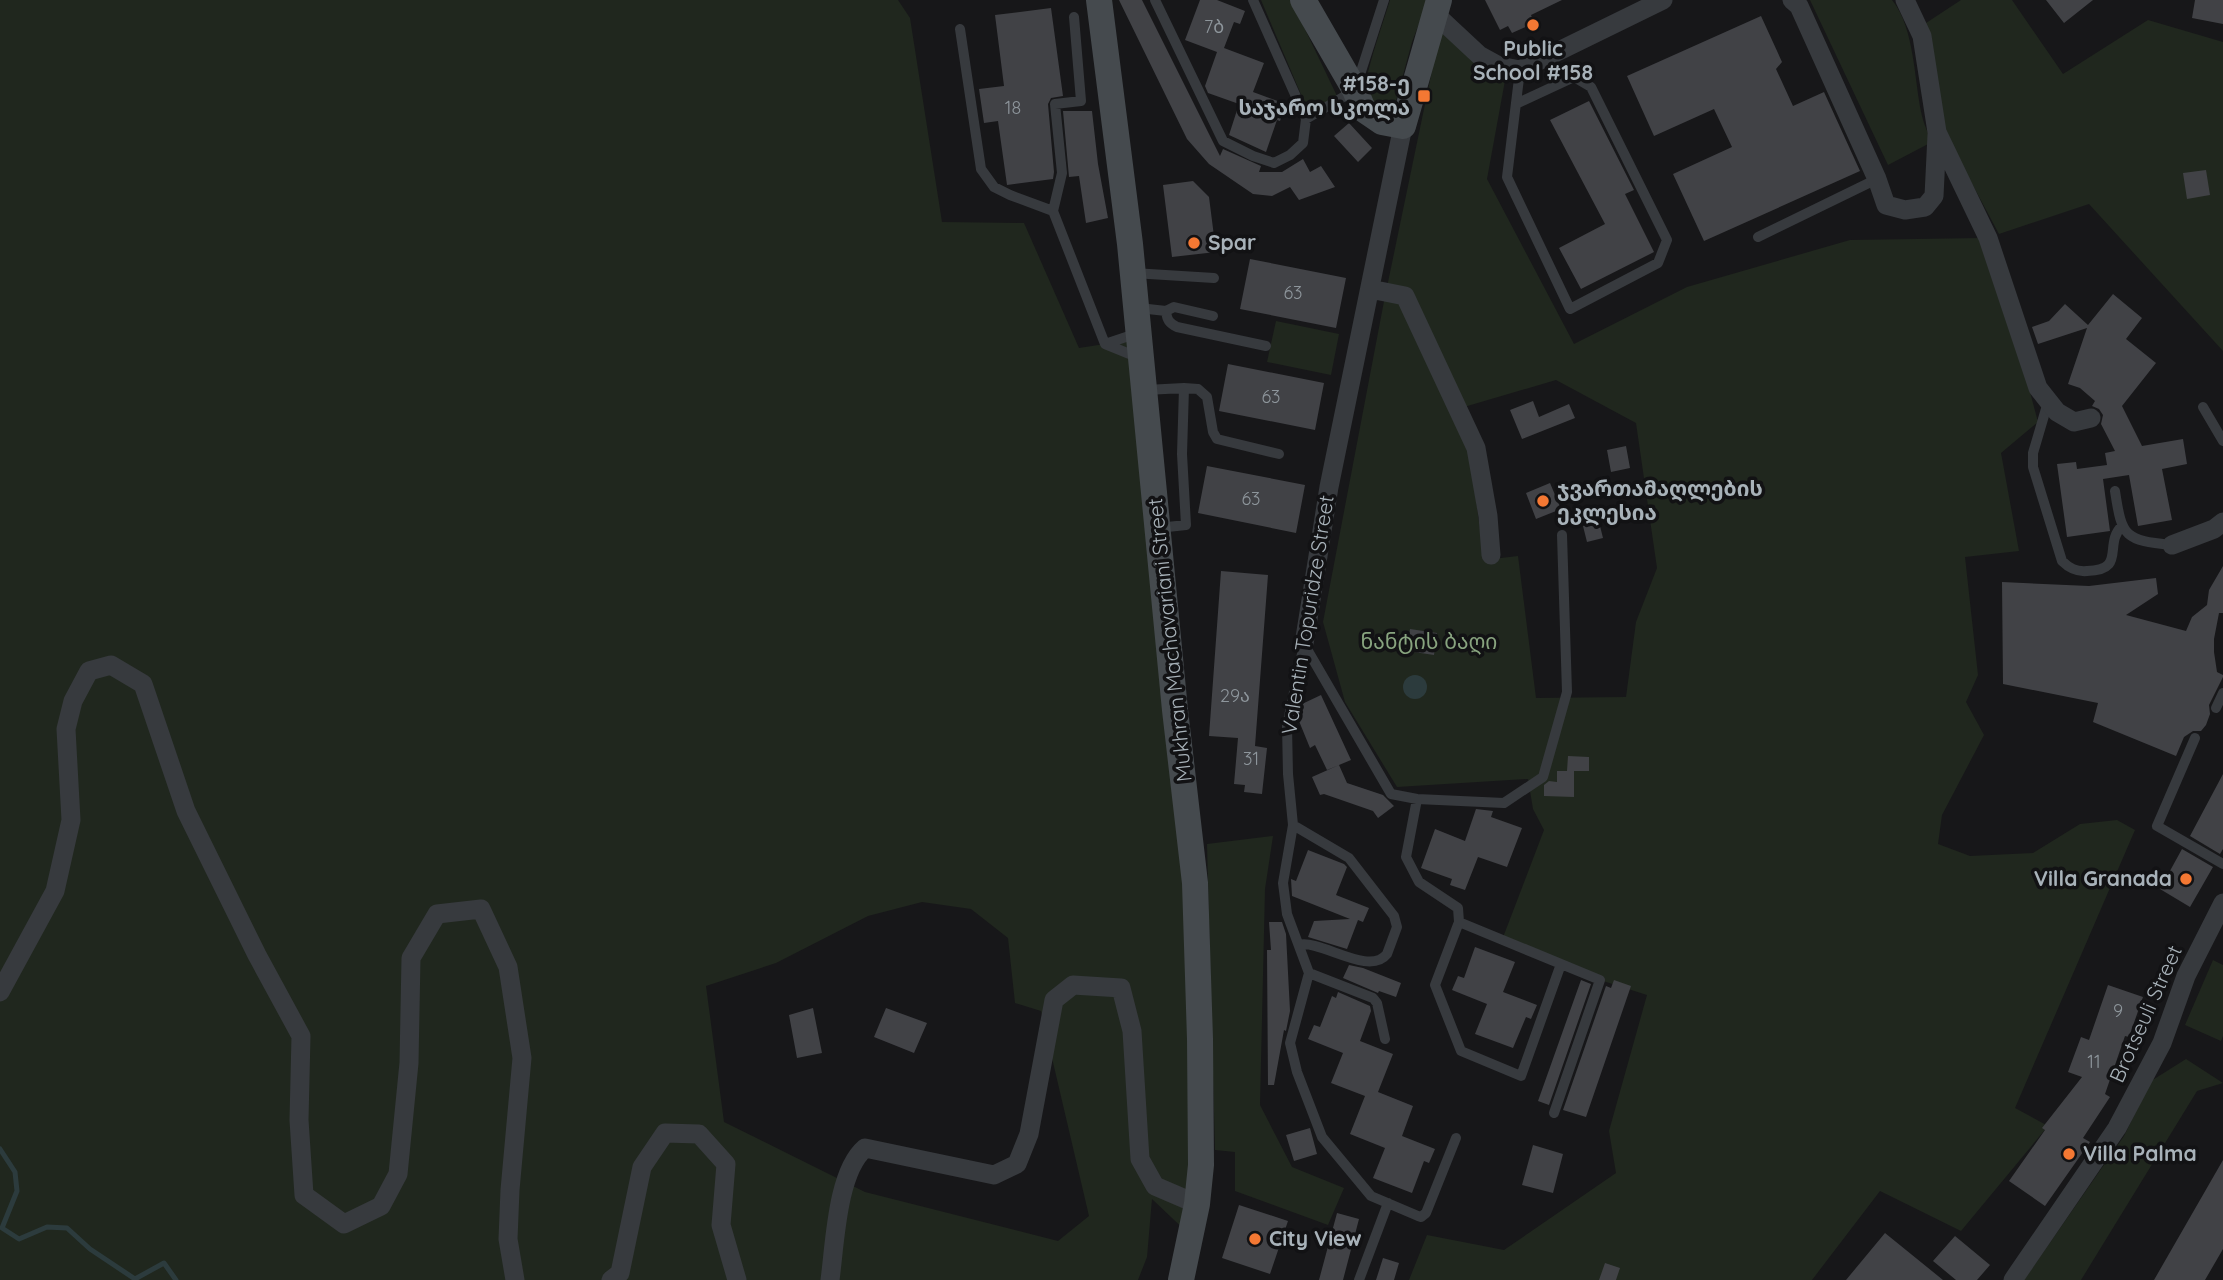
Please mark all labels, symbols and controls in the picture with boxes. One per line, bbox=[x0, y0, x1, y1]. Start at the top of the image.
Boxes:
house number: 7ბ bbox=[1204, 15, 1224, 38]
marker: Public School #158 bbox=[1525, 17, 1541, 33]
place label: Public School #158 bbox=[1473, 35, 1593, 85]
place label: #158-ე საჯარო სკოლა bbox=[1238, 70, 1410, 121]
marker: #158-ე საჯარო სკოლა bbox=[1416, 88, 1432, 104]
house number: 18 bbox=[1005, 96, 1021, 119]
place label: Spar bbox=[1208, 229, 1256, 255]
marker: Spar bbox=[1186, 235, 1202, 251]
house number: 63 bbox=[1283, 281, 1303, 304]
house number: 63 bbox=[1261, 385, 1281, 408]
place label: ჯვართამაღლების ეკლესია bbox=[1557, 475, 1763, 526]
house number: 63 bbox=[1241, 487, 1261, 510]
street label: Valentin Topuridze Street bbox=[1275, 493, 1339, 736]
marker: ჯვართამაღლების ეკლესია bbox=[1535, 493, 1551, 509]
street label: Mukhran Machavariani Street bbox=[1141, 497, 1197, 783]
park label: ნანტის ბაღი bbox=[1361, 628, 1497, 655]
house number: 29ა bbox=[1220, 684, 1250, 707]
house number: 31 bbox=[1243, 747, 1259, 770]
place label: Villa Granada bbox=[2034, 865, 2172, 891]
marker: Villa Granada bbox=[2178, 871, 2194, 887]
street label: Brotseuli Street bbox=[2103, 941, 2187, 1086]
house number: 9 bbox=[2113, 999, 2123, 1022]
house number: 11 bbox=[2087, 1050, 2101, 1073]
place label: Villa Palma bbox=[2083, 1140, 2197, 1166]
marker: Villa Palma bbox=[2061, 1146, 2077, 1162]
place label: City View bbox=[1269, 1225, 1362, 1251]
marker: City View bbox=[1247, 1231, 1263, 1247]

